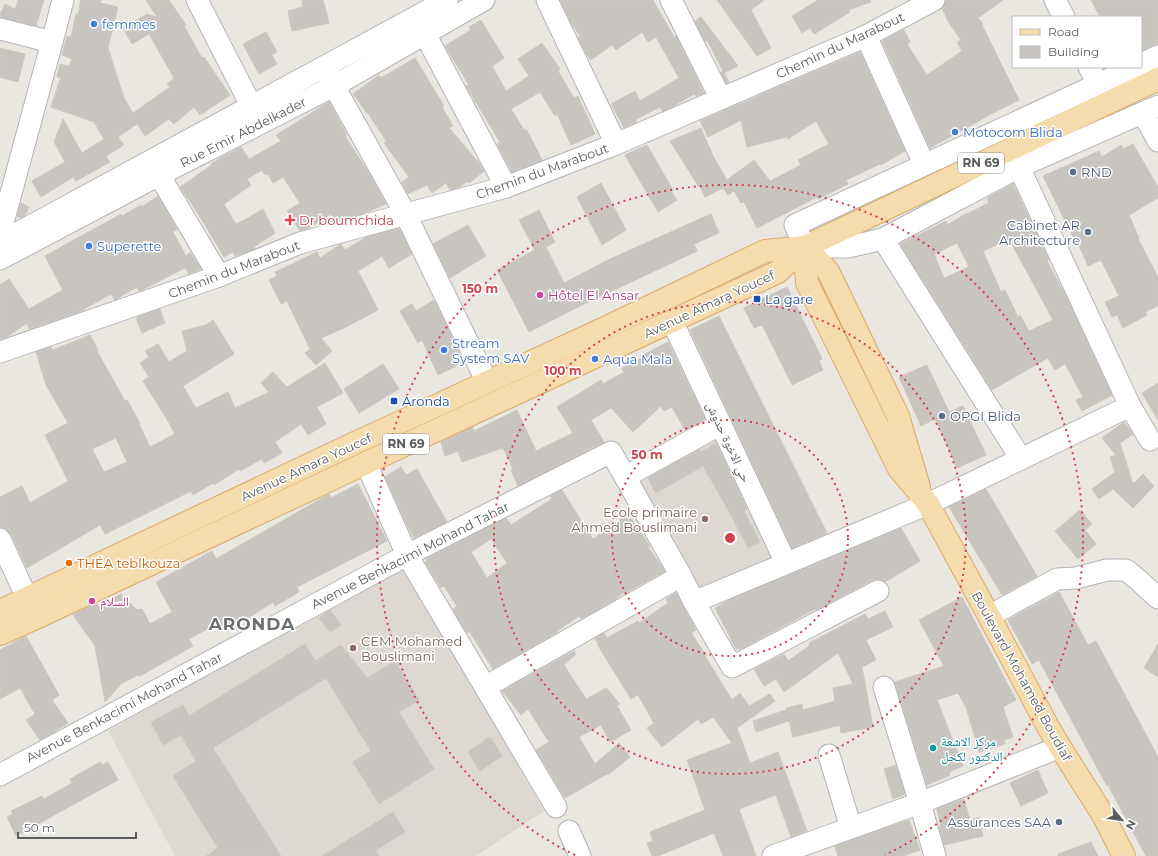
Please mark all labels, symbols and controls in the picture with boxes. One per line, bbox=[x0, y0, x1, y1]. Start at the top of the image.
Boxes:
street label: Chemin du Marabout bbox=[773, 8, 907, 82]
place label: femmes bbox=[102, 16, 156, 32]
legend bbox=[1012, 16, 1142, 68]
marker: femmes bbox=[89, 19, 99, 29]
text: Road bbox=[1048, 24, 1079, 39]
text: Building bbox=[1048, 44, 1099, 59]
street label: Rue Emir Abdelkader bbox=[177, 93, 309, 171]
place label: Motocom Blida bbox=[963, 124, 1063, 140]
marker: Motocom Blida bbox=[950, 127, 960, 137]
street label: Chemin du Marabout bbox=[474, 140, 610, 202]
road number: RN 69 bbox=[958, 153, 1004, 173]
place label: RND bbox=[1081, 164, 1112, 180]
marker: RND bbox=[1068, 167, 1078, 177]
place label: Dr boumchida bbox=[299, 212, 394, 228]
marker: Dr boumchida bbox=[284, 214, 296, 226]
place label: Cabinet AR Architecture bbox=[999, 217, 1080, 248]
marker: Cabinet AR Architecture bbox=[1083, 227, 1093, 237]
street label: Chemin du Marabout bbox=[166, 236, 302, 302]
place label: Superette bbox=[97, 238, 161, 254]
marker: Superette bbox=[84, 241, 94, 251]
street label: Avenue Amara Youcef bbox=[641, 266, 778, 341]
text: 150 m bbox=[462, 281, 498, 296]
place label: Hôtel El Ansar bbox=[548, 287, 639, 303]
marker: Hôtel El Ansar bbox=[535, 290, 545, 300]
place label: La gare bbox=[765, 291, 813, 307]
marker: La gare bbox=[752, 294, 762, 304]
place label: Stream System SAV bbox=[452, 335, 530, 366]
marker: Stream System SAV bbox=[439, 345, 449, 355]
place label: Aqua Mala bbox=[603, 351, 672, 367]
marker: Aqua Mala bbox=[590, 354, 600, 364]
text: 100 m bbox=[545, 363, 581, 378]
place label: Aronda bbox=[402, 393, 450, 409]
marker: Aronda bbox=[389, 396, 399, 406]
street label: حي الاخوة حدوش bbox=[700, 399, 755, 486]
place label: OPGI Blida bbox=[950, 408, 1021, 424]
marker: OPGI Blida bbox=[937, 411, 947, 421]
street label: Avenue Amara Youcef bbox=[238, 429, 375, 504]
road number: RN 69 bbox=[383, 434, 429, 454]
text: 50 m bbox=[631, 447, 663, 462]
street label: Avenue Benkacimi Mohand Tahar bbox=[308, 498, 512, 612]
place label: Ecole primaire Ahmed Bouslimani bbox=[571, 504, 697, 535]
marker: Ecole primaire Ahmed Bouslimani bbox=[700, 514, 710, 524]
centre of rings bbox=[723, 531, 737, 545]
place label: THÉA teblkouza bbox=[77, 555, 180, 571]
marker: THÉA teblkouza bbox=[64, 558, 74, 568]
street label: Boulevard Mohamed Boudiaf bbox=[969, 588, 1076, 764]
place label: السلام bbox=[100, 593, 129, 610]
marker: السلام bbox=[87, 596, 97, 606]
district label: ARONDA bbox=[208, 614, 295, 634]
place label: CEM Mohamed Bouslimani bbox=[361, 633, 462, 664]
marker: CEM Mohamed Bouslimani bbox=[348, 643, 358, 653]
street label: Avenue Benkacimi Mohand Tahar bbox=[23, 648, 225, 766]
place label: مركز الاشعة الدكتور لكحل bbox=[941, 733, 1003, 765]
marker: مركز الاشعة الدكتور لكحل bbox=[928, 743, 938, 753]
north arrow bbox=[1102, 800, 1142, 840]
scale bar bbox=[18, 814, 136, 840]
place label: Assurances SAA bbox=[948, 814, 1052, 830]
marker: Assurances SAA bbox=[1054, 817, 1064, 827]
text: N bbox=[1122, 818, 1139, 832]
text: 50 m bbox=[24, 820, 55, 835]

